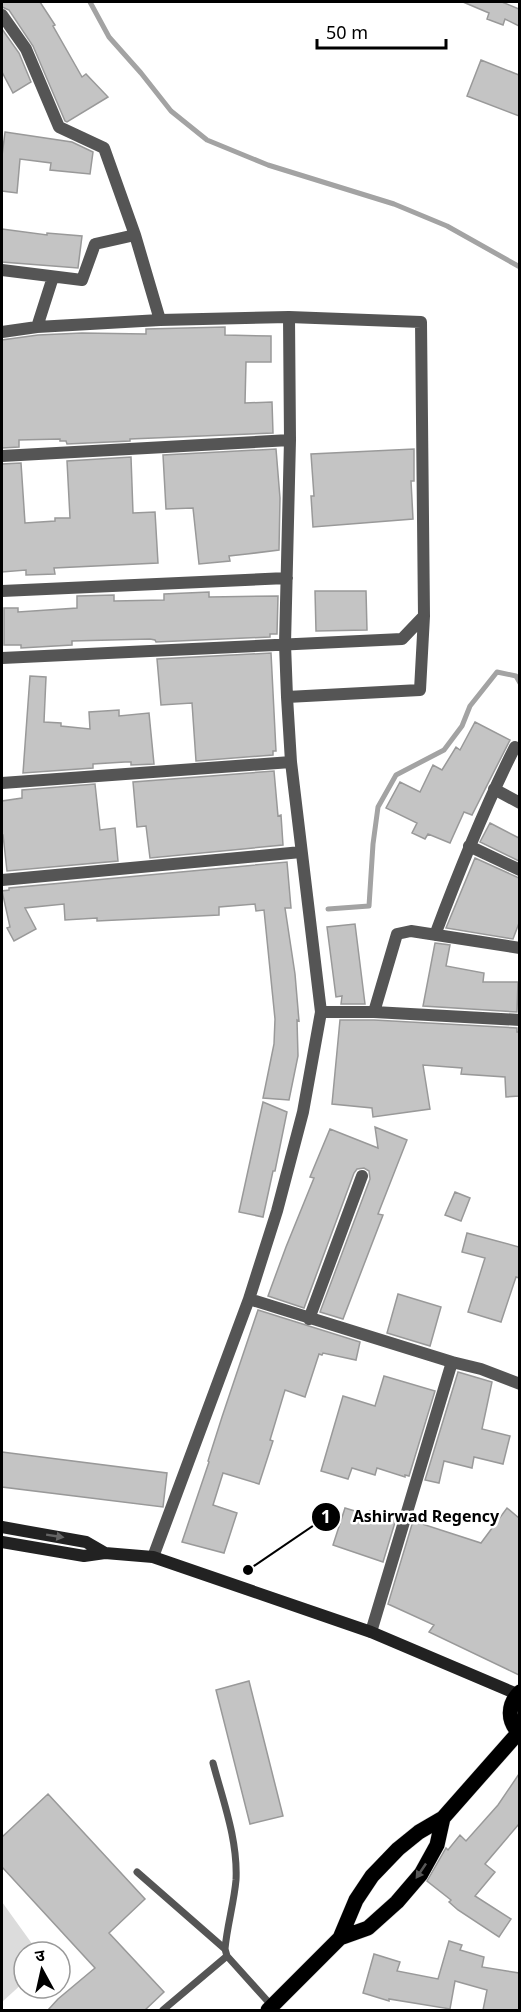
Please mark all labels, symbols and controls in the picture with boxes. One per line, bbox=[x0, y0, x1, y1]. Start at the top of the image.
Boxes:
scale bar bbox=[317, 12, 446, 50]
text: 50 m bbox=[326, 20, 368, 44]
callout: Ashirwad Regency bbox=[311, 1500, 511, 1534]
text: 1 bbox=[321, 1504, 331, 1528]
text: Ashirwad Regency bbox=[353, 1505, 500, 1527]
one-way arrow bbox=[45, 1532, 64, 1541]
one-way arrow bbox=[416, 1863, 427, 1880]
north arrow bbox=[12, 1940, 72, 2000]
text: उ bbox=[34, 1944, 47, 1967]

